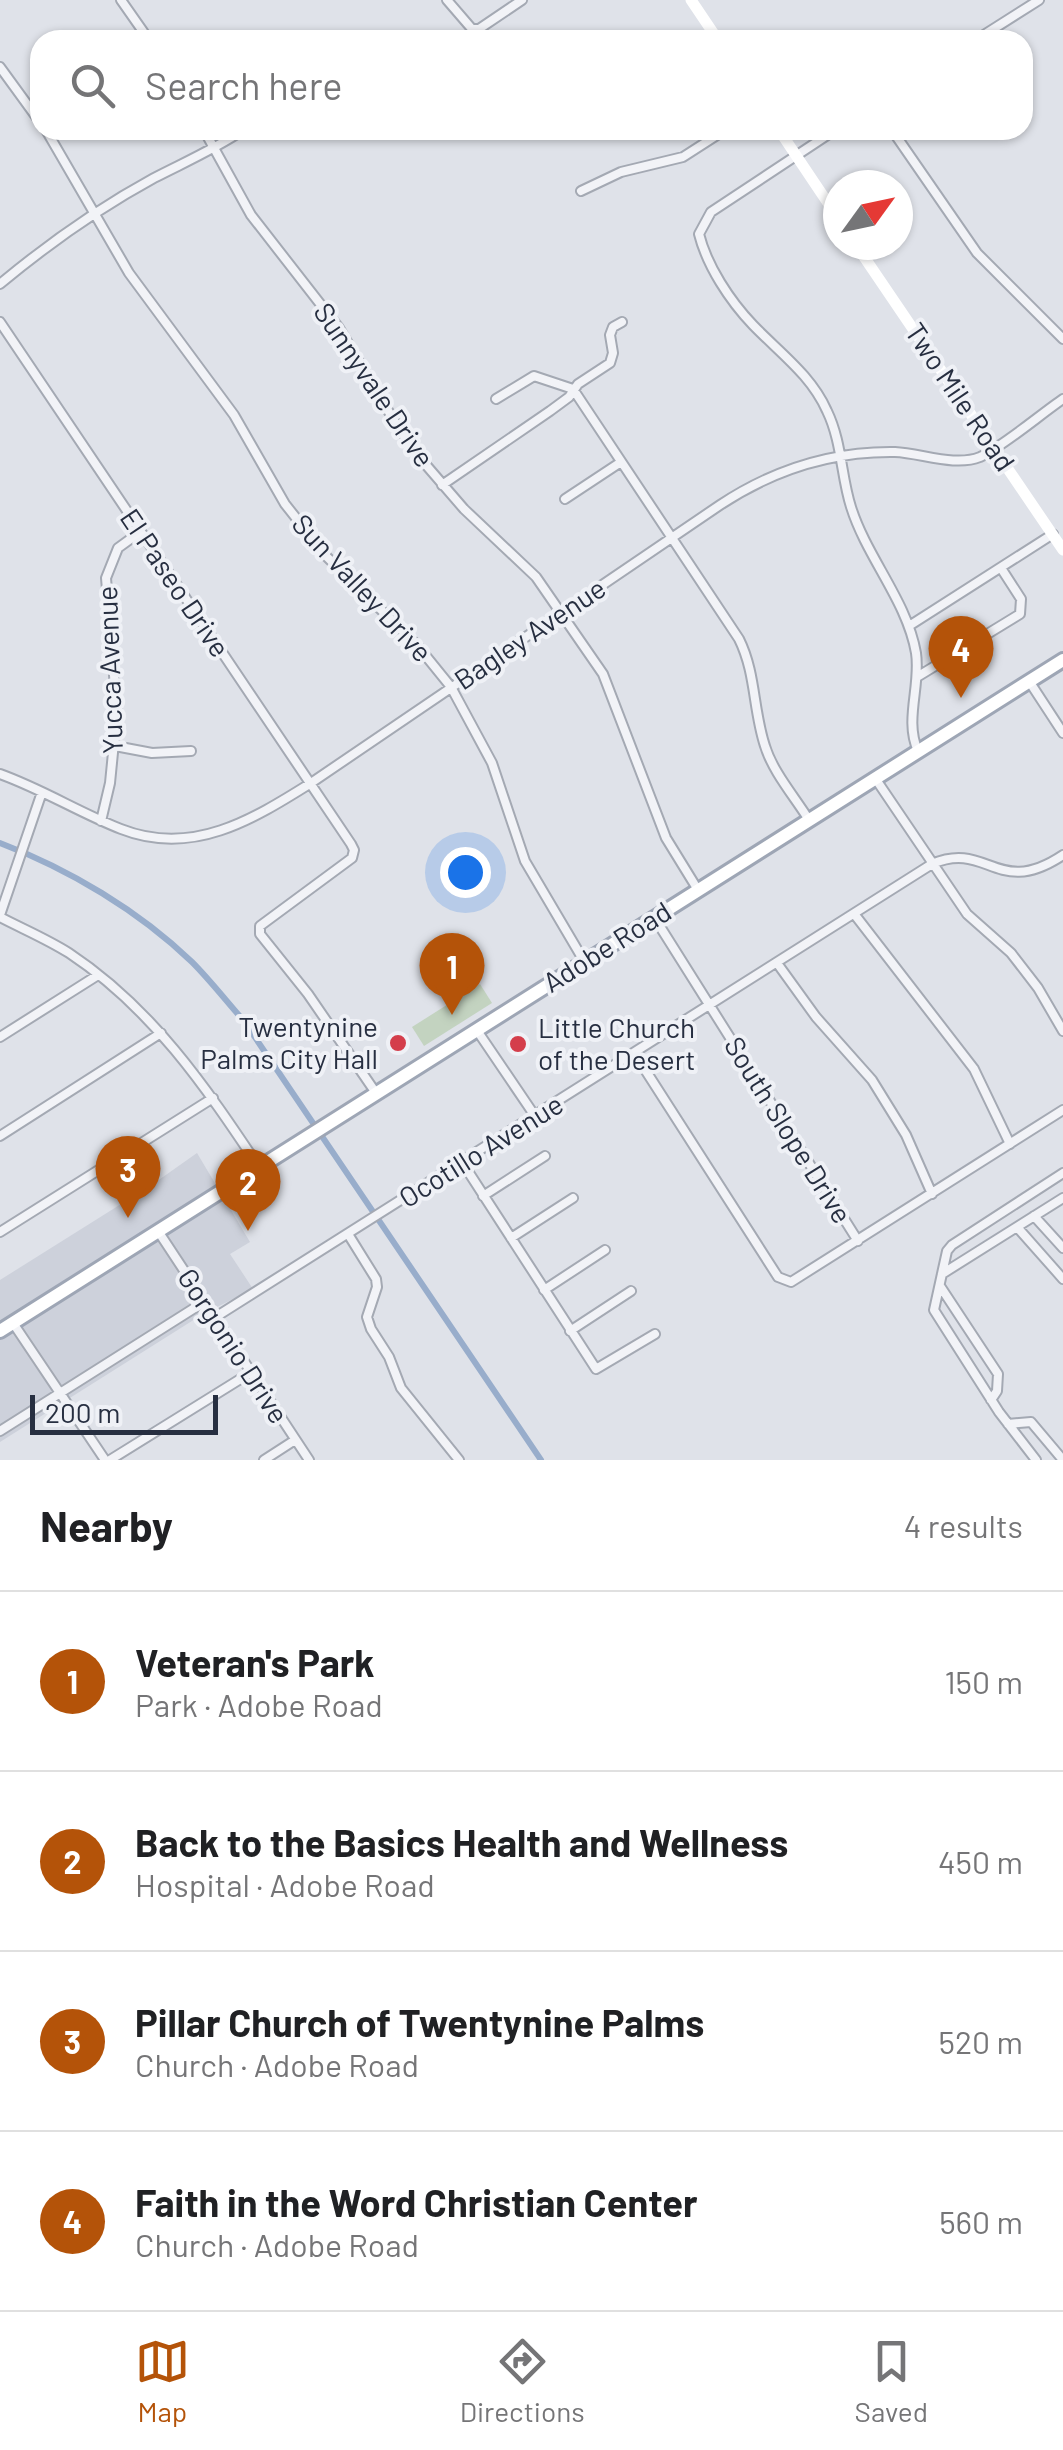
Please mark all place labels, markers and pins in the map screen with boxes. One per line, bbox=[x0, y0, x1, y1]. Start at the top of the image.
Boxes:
pin: 4 bbox=[928, 616, 994, 698]
pin: 1 bbox=[420, 932, 484, 1015]
place label: Twentynine Palms City Hall bbox=[200, 1009, 378, 1075]
place label: Little Church of the Desert bbox=[538, 1010, 695, 1076]
marker: Twentynine Palms City Hall bbox=[387, 1032, 409, 1054]
marker: Little Church of the Desert bbox=[507, 1033, 529, 1055]
pin: 3 bbox=[96, 1136, 160, 1218]
pin: 2 bbox=[216, 1148, 280, 1231]

